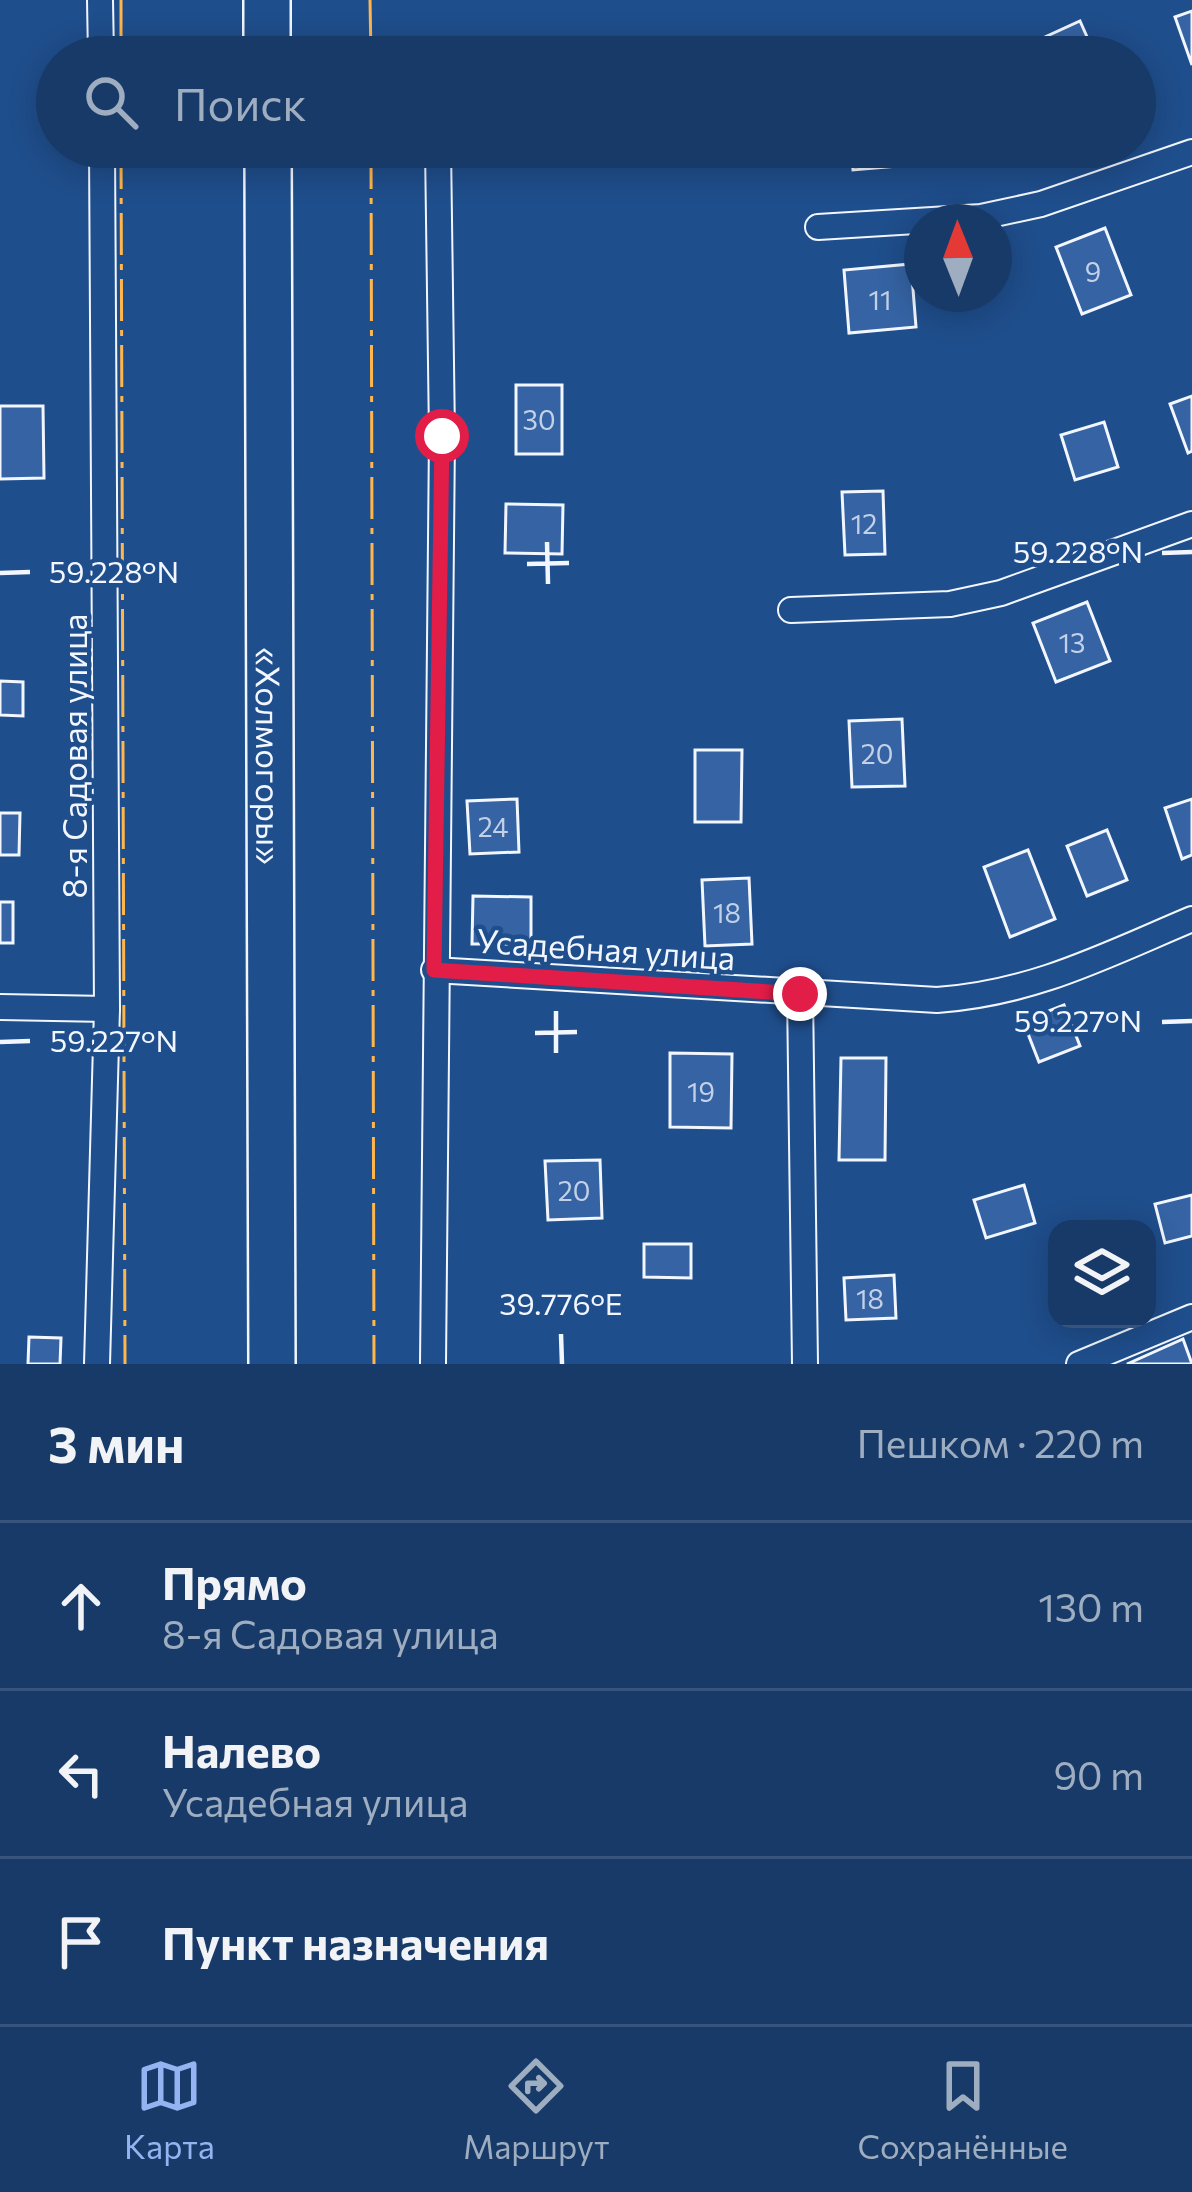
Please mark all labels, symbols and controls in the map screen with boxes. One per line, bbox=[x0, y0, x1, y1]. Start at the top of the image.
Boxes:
search box bbox=[36, 36, 1156, 168]
icon: search bbox=[78, 69, 144, 135]
text: Поиск bbox=[174, 75, 307, 130]
north arrow bbox=[904, 204, 1012, 312]
house number: 9 bbox=[1085, 255, 1101, 288]
house number: 11 bbox=[868, 283, 892, 316]
house number: 30 bbox=[522, 403, 556, 436]
route start bbox=[415, 409, 469, 463]
house number: 12 bbox=[851, 507, 877, 540]
text: 59.228°N bbox=[1013, 532, 1143, 569]
text: 59.228°N bbox=[49, 552, 179, 589]
street label: 8-я Садовая улица bbox=[53, 614, 94, 898]
house number: 13 bbox=[1059, 626, 1085, 659]
street label: «Холмогоры» bbox=[249, 647, 291, 865]
house number: 20 bbox=[861, 737, 893, 770]
house number: 24 bbox=[478, 810, 508, 843]
house number: 18 bbox=[713, 896, 741, 929]
street label: Усадебная улица bbox=[475, 919, 737, 977]
route end bbox=[773, 967, 827, 1021]
text: 59.227°N bbox=[1014, 1001, 1142, 1038]
text: 59.227°N bbox=[50, 1021, 178, 1058]
house number: 19 bbox=[687, 1075, 715, 1108]
house number: 20 bbox=[558, 1174, 590, 1207]
map controls bbox=[1048, 1220, 1156, 1328]
button: layers bbox=[1048, 1220, 1156, 1328]
house number: 18 bbox=[856, 1282, 884, 1315]
text: 39.776°E bbox=[499, 1284, 623, 1321]
text: 3 мин bbox=[48, 1411, 184, 1474]
text: Пешком · 220 m bbox=[857, 1418, 1144, 1466]
text: Прямо bbox=[162, 1554, 307, 1609]
icon: ahead bbox=[48, 1573, 114, 1639]
text: 130 m bbox=[1038, 1582, 1144, 1630]
text: 8-я Садовая улица bbox=[162, 1609, 499, 1657]
text: Налево bbox=[162, 1722, 321, 1777]
icon: left bbox=[48, 1741, 114, 1807]
text: 90 m bbox=[1053, 1750, 1144, 1798]
text: Усадебная улица bbox=[162, 1777, 468, 1825]
icon: arrive bbox=[48, 1909, 114, 1975]
text: Пункт назначения bbox=[162, 1914, 549, 1969]
tab: Карта bbox=[124, 2053, 215, 2166]
tab: Маршрут bbox=[463, 2053, 609, 2166]
tab: Сохранённые bbox=[857, 2053, 1068, 2166]

